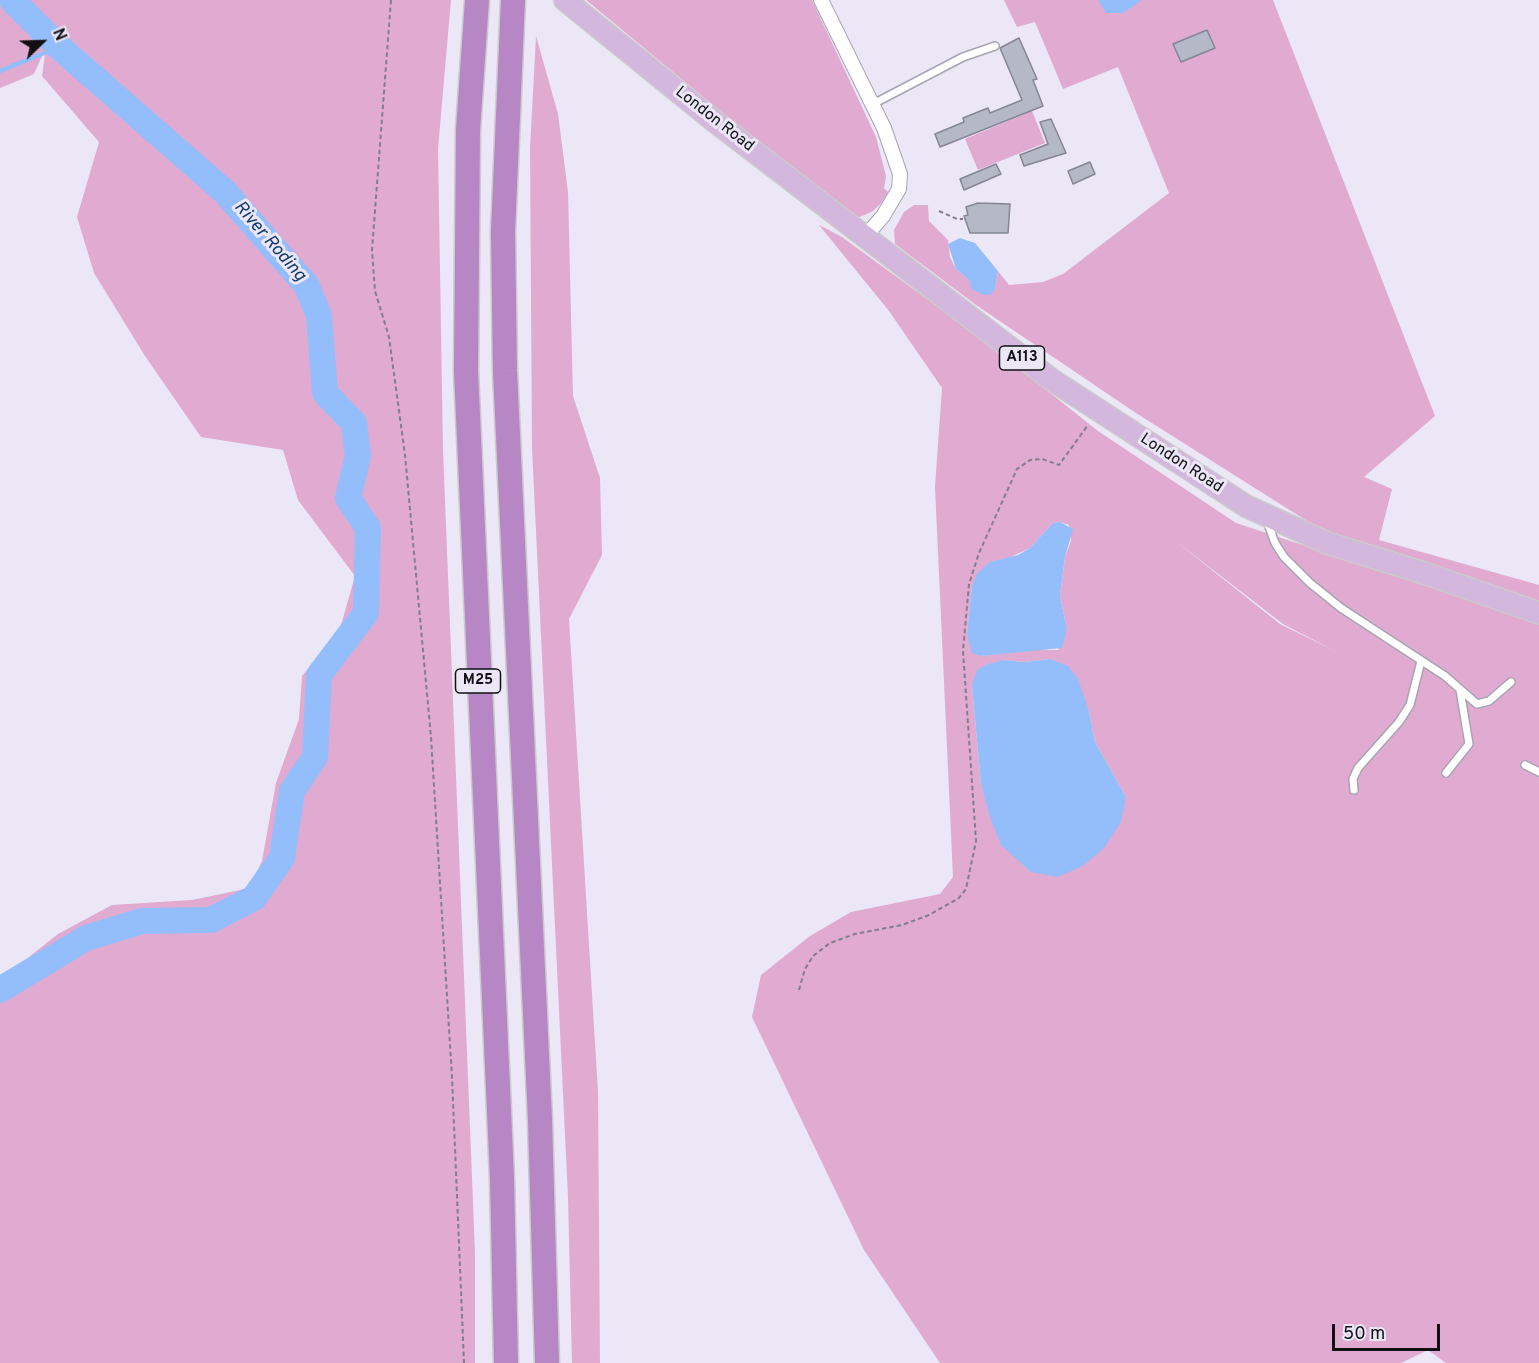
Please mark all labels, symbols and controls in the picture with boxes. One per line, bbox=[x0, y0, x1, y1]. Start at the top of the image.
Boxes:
north arrow bbox=[12, 12, 72, 72]
text: N bbox=[47, 26, 70, 44]
street label: London Road bbox=[671, 83, 757, 157]
water label: River Roding bbox=[228, 197, 310, 287]
road number: A113 bbox=[1000, 346, 1044, 370]
street label: London Road bbox=[1136, 430, 1226, 498]
road number: M25 bbox=[456, 669, 500, 693]
scale bar bbox=[1335, 1312, 1443, 1350]
text: 50 m bbox=[1343, 1323, 1385, 1346]

